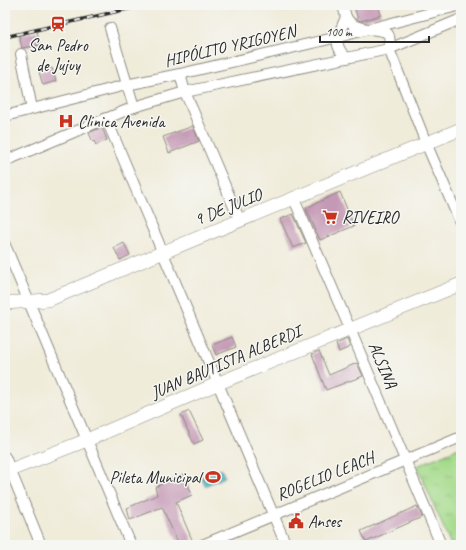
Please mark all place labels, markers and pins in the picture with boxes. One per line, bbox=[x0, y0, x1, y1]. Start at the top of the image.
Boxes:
station icon: San Pedro de Jujuy bbox=[49, 15, 67, 33]
place label: San Pedro de Jujuy bbox=[28, 35, 89, 76]
place label: Clinica Avenida bbox=[78, 111, 167, 132]
hospital icon: Clinica Avenida bbox=[57, 112, 75, 130]
place label: RIVEIRO bbox=[342, 207, 401, 228]
supermarket icon: RIVEIRO bbox=[321, 208, 339, 226]
place label: Pileta Municipal bbox=[110, 467, 204, 488]
sports icon: Pileta Municipal bbox=[204, 468, 222, 486]
place label: Anses bbox=[308, 511, 343, 532]
public building icon: Anses bbox=[287, 512, 305, 530]

